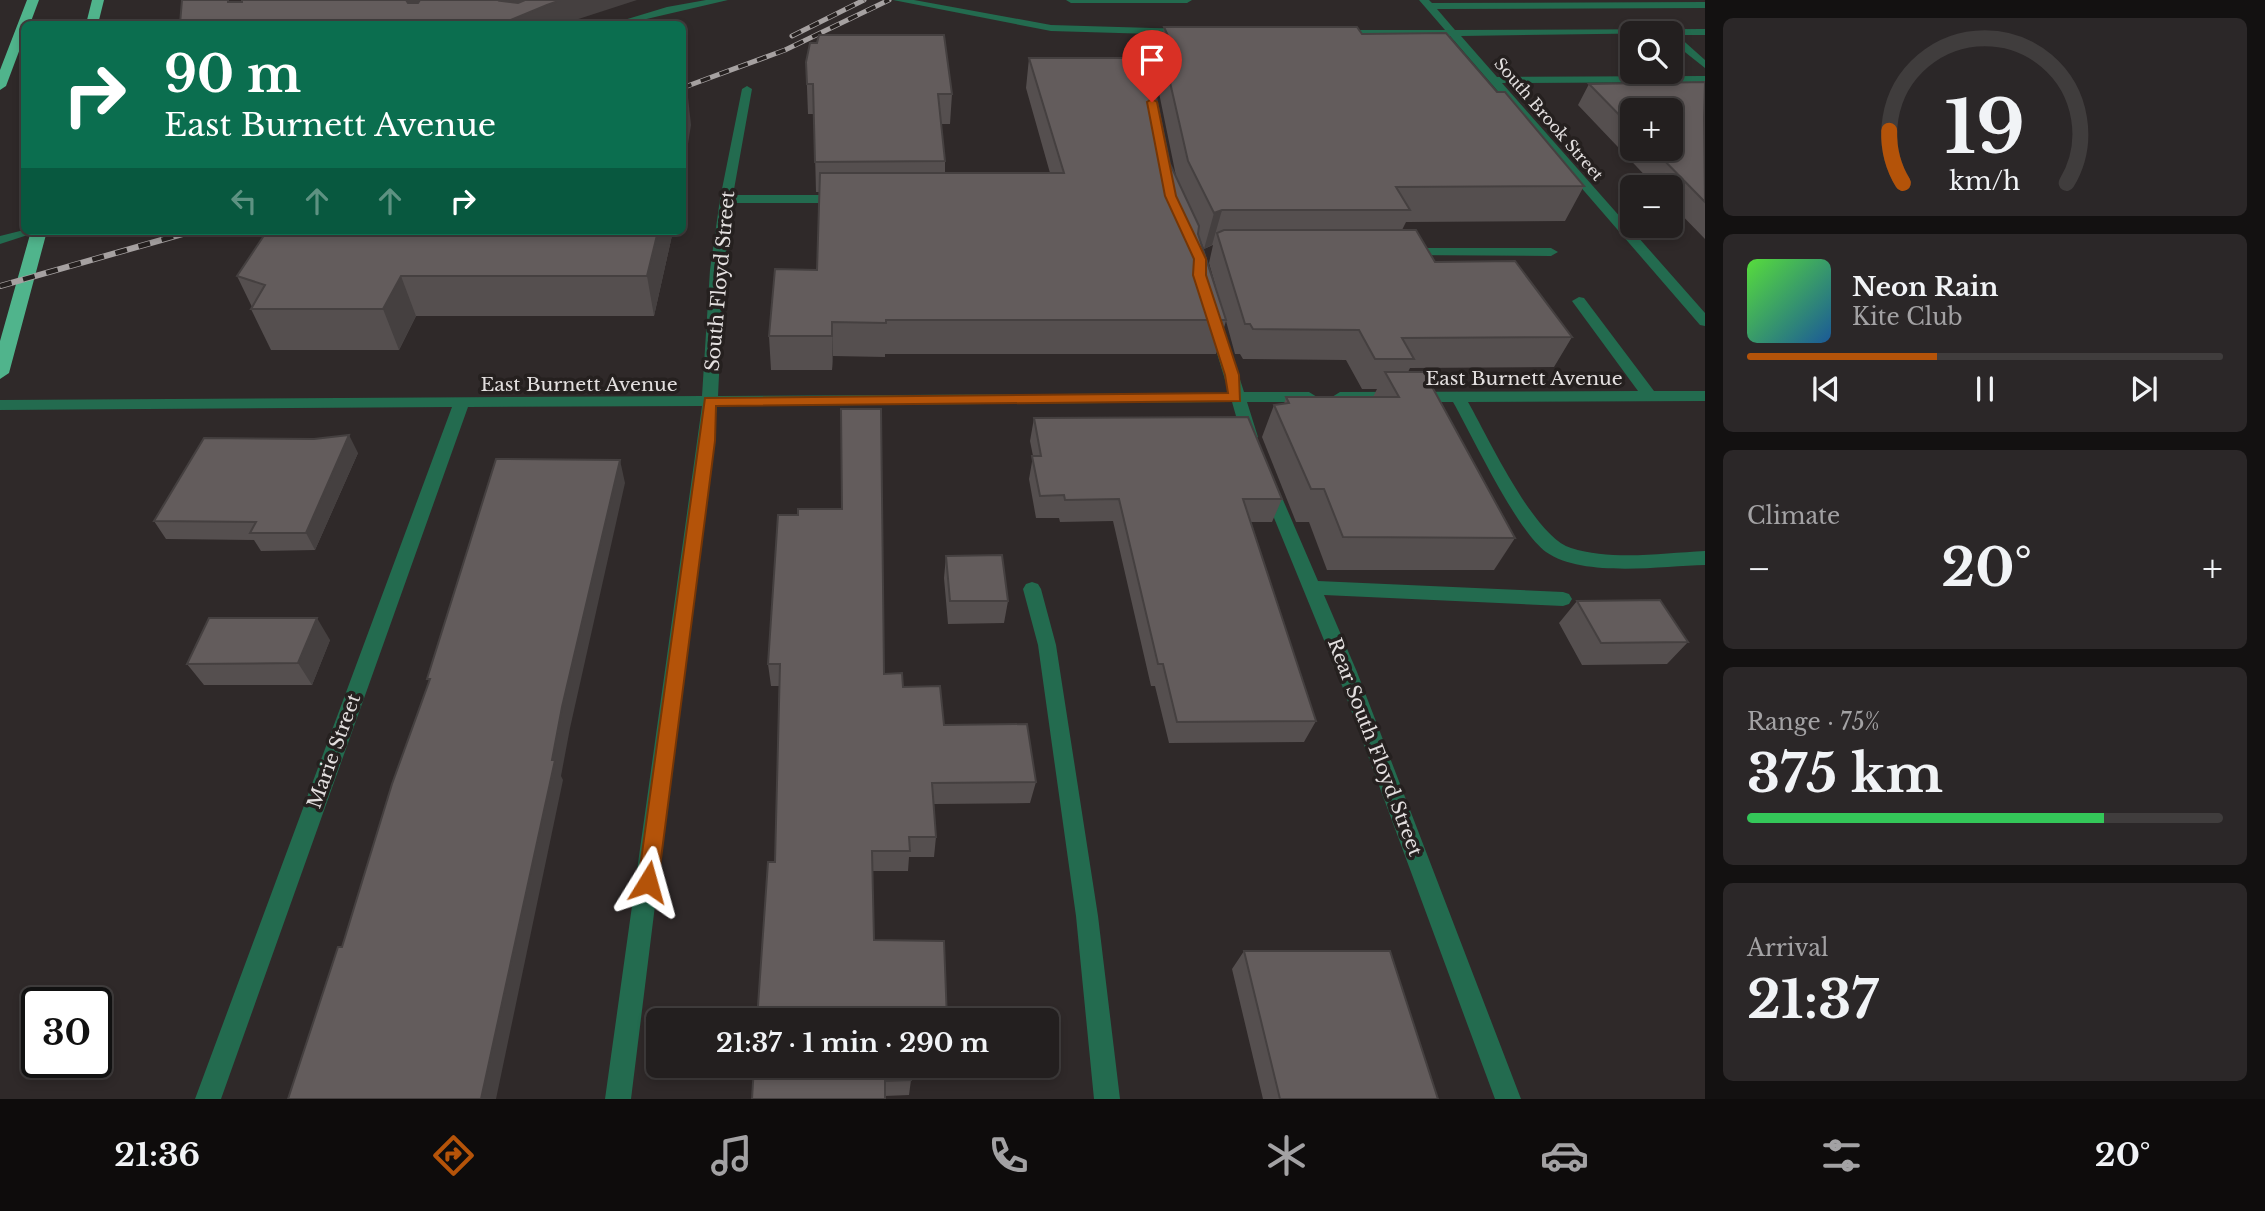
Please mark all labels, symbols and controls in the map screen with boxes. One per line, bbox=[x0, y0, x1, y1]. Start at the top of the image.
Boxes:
map controls bbox=[1620, 21, 1683, 238]
button: search bbox=[1620, 21, 1683, 84]
pin bbox=[1122, 30, 1182, 102]
icon: arrive bbox=[1133, 41, 1171, 79]
text: 90 m bbox=[164, 44, 301, 105]
icon: right bbox=[49, 49, 140, 140]
street label: South Brook Street bbox=[1490, 54, 1608, 184]
text: 19 bbox=[1945, 82, 2025, 173]
button: + bbox=[1620, 98, 1683, 161]
text: East Burnett Avenue bbox=[164, 105, 496, 145]
text: km/h bbox=[1950, 166, 2020, 197]
button: − bbox=[1620, 175, 1683, 238]
icon: left bbox=[225, 182, 263, 220]
icon: ahead bbox=[298, 182, 336, 220]
icon: ahead bbox=[371, 182, 409, 220]
icon: right bbox=[444, 182, 482, 220]
street label: South Floyd Street bbox=[701, 189, 739, 372]
text: Neon Rain bbox=[1852, 271, 1998, 303]
text: Kite Club bbox=[1852, 303, 1963, 331]
street label: East Burnett Avenue bbox=[1425, 367, 1623, 390]
icon: previous bbox=[1807, 370, 1845, 408]
icon: pause bbox=[1966, 370, 2004, 408]
icon: next bbox=[2125, 370, 2163, 408]
street label: East Burnett Avenue bbox=[480, 373, 678, 396]
text: Climate bbox=[1747, 502, 1840, 530]
text: 20° bbox=[1941, 536, 2032, 600]
text: − bbox=[1747, 545, 1771, 592]
text: + bbox=[2202, 545, 2223, 592]
street label: Rear South Floyd Street bbox=[1323, 635, 1428, 860]
street label: Marie Street bbox=[303, 690, 366, 811]
text: Range · 75% bbox=[1747, 708, 1880, 736]
text: 375 km bbox=[1747, 742, 1943, 806]
position arrow bbox=[611, 845, 685, 919]
text: Arrival bbox=[1747, 934, 1828, 962]
text: 21:37 bbox=[1747, 968, 1878, 1032]
speed limit sign: 30 bbox=[21, 987, 112, 1078]
text: 21:37 · 1 min · 290 m bbox=[716, 1027, 989, 1059]
icon: directions bbox=[429, 1131, 478, 1180]
icon: music bbox=[707, 1131, 756, 1180]
icon: phone bbox=[984, 1131, 1033, 1180]
icon: climate bbox=[1262, 1131, 1311, 1180]
icon: car bbox=[1540, 1131, 1589, 1180]
icon: filters bbox=[1817, 1131, 1866, 1180]
text: 21:36 bbox=[114, 1135, 200, 1175]
text: 20° bbox=[2095, 1135, 2151, 1175]

